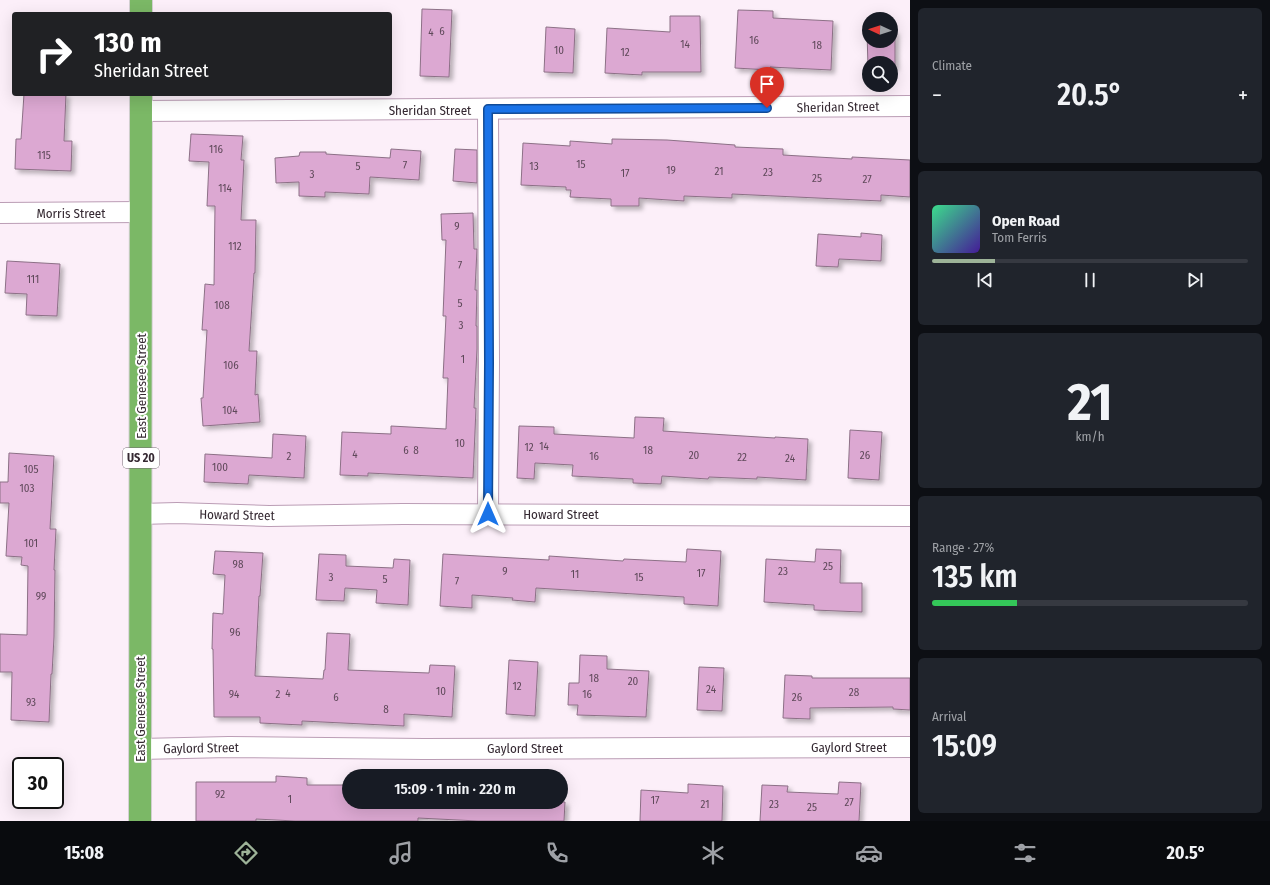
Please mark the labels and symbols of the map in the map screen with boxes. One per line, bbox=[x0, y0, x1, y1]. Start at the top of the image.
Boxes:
north arrow bbox=[862, 12, 898, 48]
house number: 6 bbox=[439, 25, 445, 38]
house number: 4 bbox=[428, 26, 434, 39]
house number: 16 bbox=[749, 34, 759, 47]
house number: 14 bbox=[680, 38, 690, 51]
house number: 18 bbox=[812, 39, 822, 52]
house number: 10 bbox=[554, 44, 564, 57]
house number: 12 bbox=[620, 46, 630, 59]
pin bbox=[750, 67, 784, 108]
street label: Sheridan Street bbox=[797, 99, 880, 115]
street label: Sheridan Street bbox=[389, 103, 472, 118]
house number: 116 bbox=[209, 143, 223, 156]
house number: 115 bbox=[37, 149, 51, 162]
house number: 15 bbox=[576, 158, 586, 171]
house number: 7 bbox=[403, 159, 408, 172]
house number: 5 bbox=[355, 160, 361, 173]
house number: 13 bbox=[529, 160, 539, 173]
house number: 19 bbox=[666, 164, 676, 177]
house number: 21 bbox=[715, 165, 723, 178]
house number: 23 bbox=[763, 166, 773, 179]
house number: 17 bbox=[621, 167, 630, 180]
house number: 3 bbox=[310, 168, 315, 181]
house number: 25 bbox=[812, 172, 822, 185]
house number: 27 bbox=[862, 173, 872, 186]
house number: 114 bbox=[218, 182, 233, 195]
street label: Morris Street bbox=[36, 206, 106, 221]
house number: 9 bbox=[454, 220, 460, 233]
house number: 112 bbox=[228, 240, 242, 253]
house number: 7 bbox=[458, 259, 463, 272]
house number: 111 bbox=[27, 273, 39, 286]
house number: 5 bbox=[457, 297, 463, 310]
house number: 108 bbox=[214, 299, 230, 312]
house number: 3 bbox=[459, 319, 464, 332]
street label: East Genesee Street bbox=[134, 332, 149, 439]
house number: 1 bbox=[461, 353, 465, 366]
house number: 106 bbox=[223, 359, 239, 372]
house number: 104 bbox=[222, 404, 238, 417]
house number: 10 bbox=[455, 437, 465, 450]
house number: 14 bbox=[539, 440, 549, 453]
house number: 12 bbox=[524, 441, 534, 454]
house number: 6 bbox=[403, 444, 409, 457]
house number: 8 bbox=[413, 444, 419, 457]
house number: 18 bbox=[643, 444, 653, 457]
road number: US 20 bbox=[123, 448, 159, 468]
house number: 4 bbox=[352, 448, 358, 461]
house number: 20 bbox=[689, 449, 700, 462]
house number: 26 bbox=[860, 449, 871, 462]
house number: 2 bbox=[287, 450, 292, 463]
house number: 16 bbox=[589, 450, 599, 463]
house number: 22 bbox=[737, 451, 747, 464]
house number: 24 bbox=[785, 452, 796, 465]
house number: 100 bbox=[212, 461, 228, 474]
house number: 105 bbox=[23, 463, 39, 476]
house number: 103 bbox=[20, 482, 34, 495]
position arrow bbox=[467, 493, 509, 535]
street label: Howard Street bbox=[199, 507, 276, 523]
street label: Howard Street bbox=[523, 507, 600, 522]
house number: 101 bbox=[24, 537, 38, 550]
house number: 98 bbox=[233, 558, 244, 571]
house number: 25 bbox=[823, 560, 833, 573]
house number: 9 bbox=[502, 565, 508, 578]
house number: 23 bbox=[778, 565, 788, 578]
house number: 17 bbox=[697, 567, 706, 580]
house number: 11 bbox=[571, 568, 579, 581]
house number: 3 bbox=[329, 571, 334, 584]
house number: 15 bbox=[634, 571, 644, 584]
house number: 5 bbox=[382, 573, 388, 586]
house number: 7 bbox=[455, 575, 460, 588]
house number: 99 bbox=[36, 590, 46, 603]
house number: 96 bbox=[230, 626, 241, 639]
street label: East Genesee Street bbox=[133, 655, 148, 762]
house number: 18 bbox=[589, 672, 599, 685]
house number: 20 bbox=[628, 675, 639, 688]
house number: 12 bbox=[512, 680, 522, 693]
house number: 24 bbox=[706, 683, 717, 696]
house number: 10 bbox=[436, 685, 446, 698]
house number: 28 bbox=[849, 686, 860, 699]
house number: 4 bbox=[285, 687, 291, 700]
house number: 94 bbox=[229, 688, 240, 701]
house number: 2 bbox=[276, 688, 281, 701]
house number: 16 bbox=[582, 688, 592, 701]
house number: 6 bbox=[333, 691, 339, 704]
house number: 26 bbox=[792, 691, 803, 704]
house number: 93 bbox=[26, 696, 36, 709]
house number: 8 bbox=[383, 703, 389, 716]
street label: Gaylord Street bbox=[163, 740, 240, 756]
street label: Gaylord Street bbox=[811, 740, 888, 755]
street label: Gaylord Street bbox=[487, 741, 564, 756]
speed limit sign: 30 bbox=[12, 757, 64, 809]
house number: 92 bbox=[215, 788, 225, 801]
house number: 1 bbox=[288, 793, 292, 806]
house number: 17 bbox=[651, 794, 660, 807]
house number: 27 bbox=[844, 796, 854, 809]
house number: 21 bbox=[701, 798, 709, 811]
house number: 23 bbox=[769, 798, 779, 811]
house number: 25 bbox=[807, 801, 817, 814]

